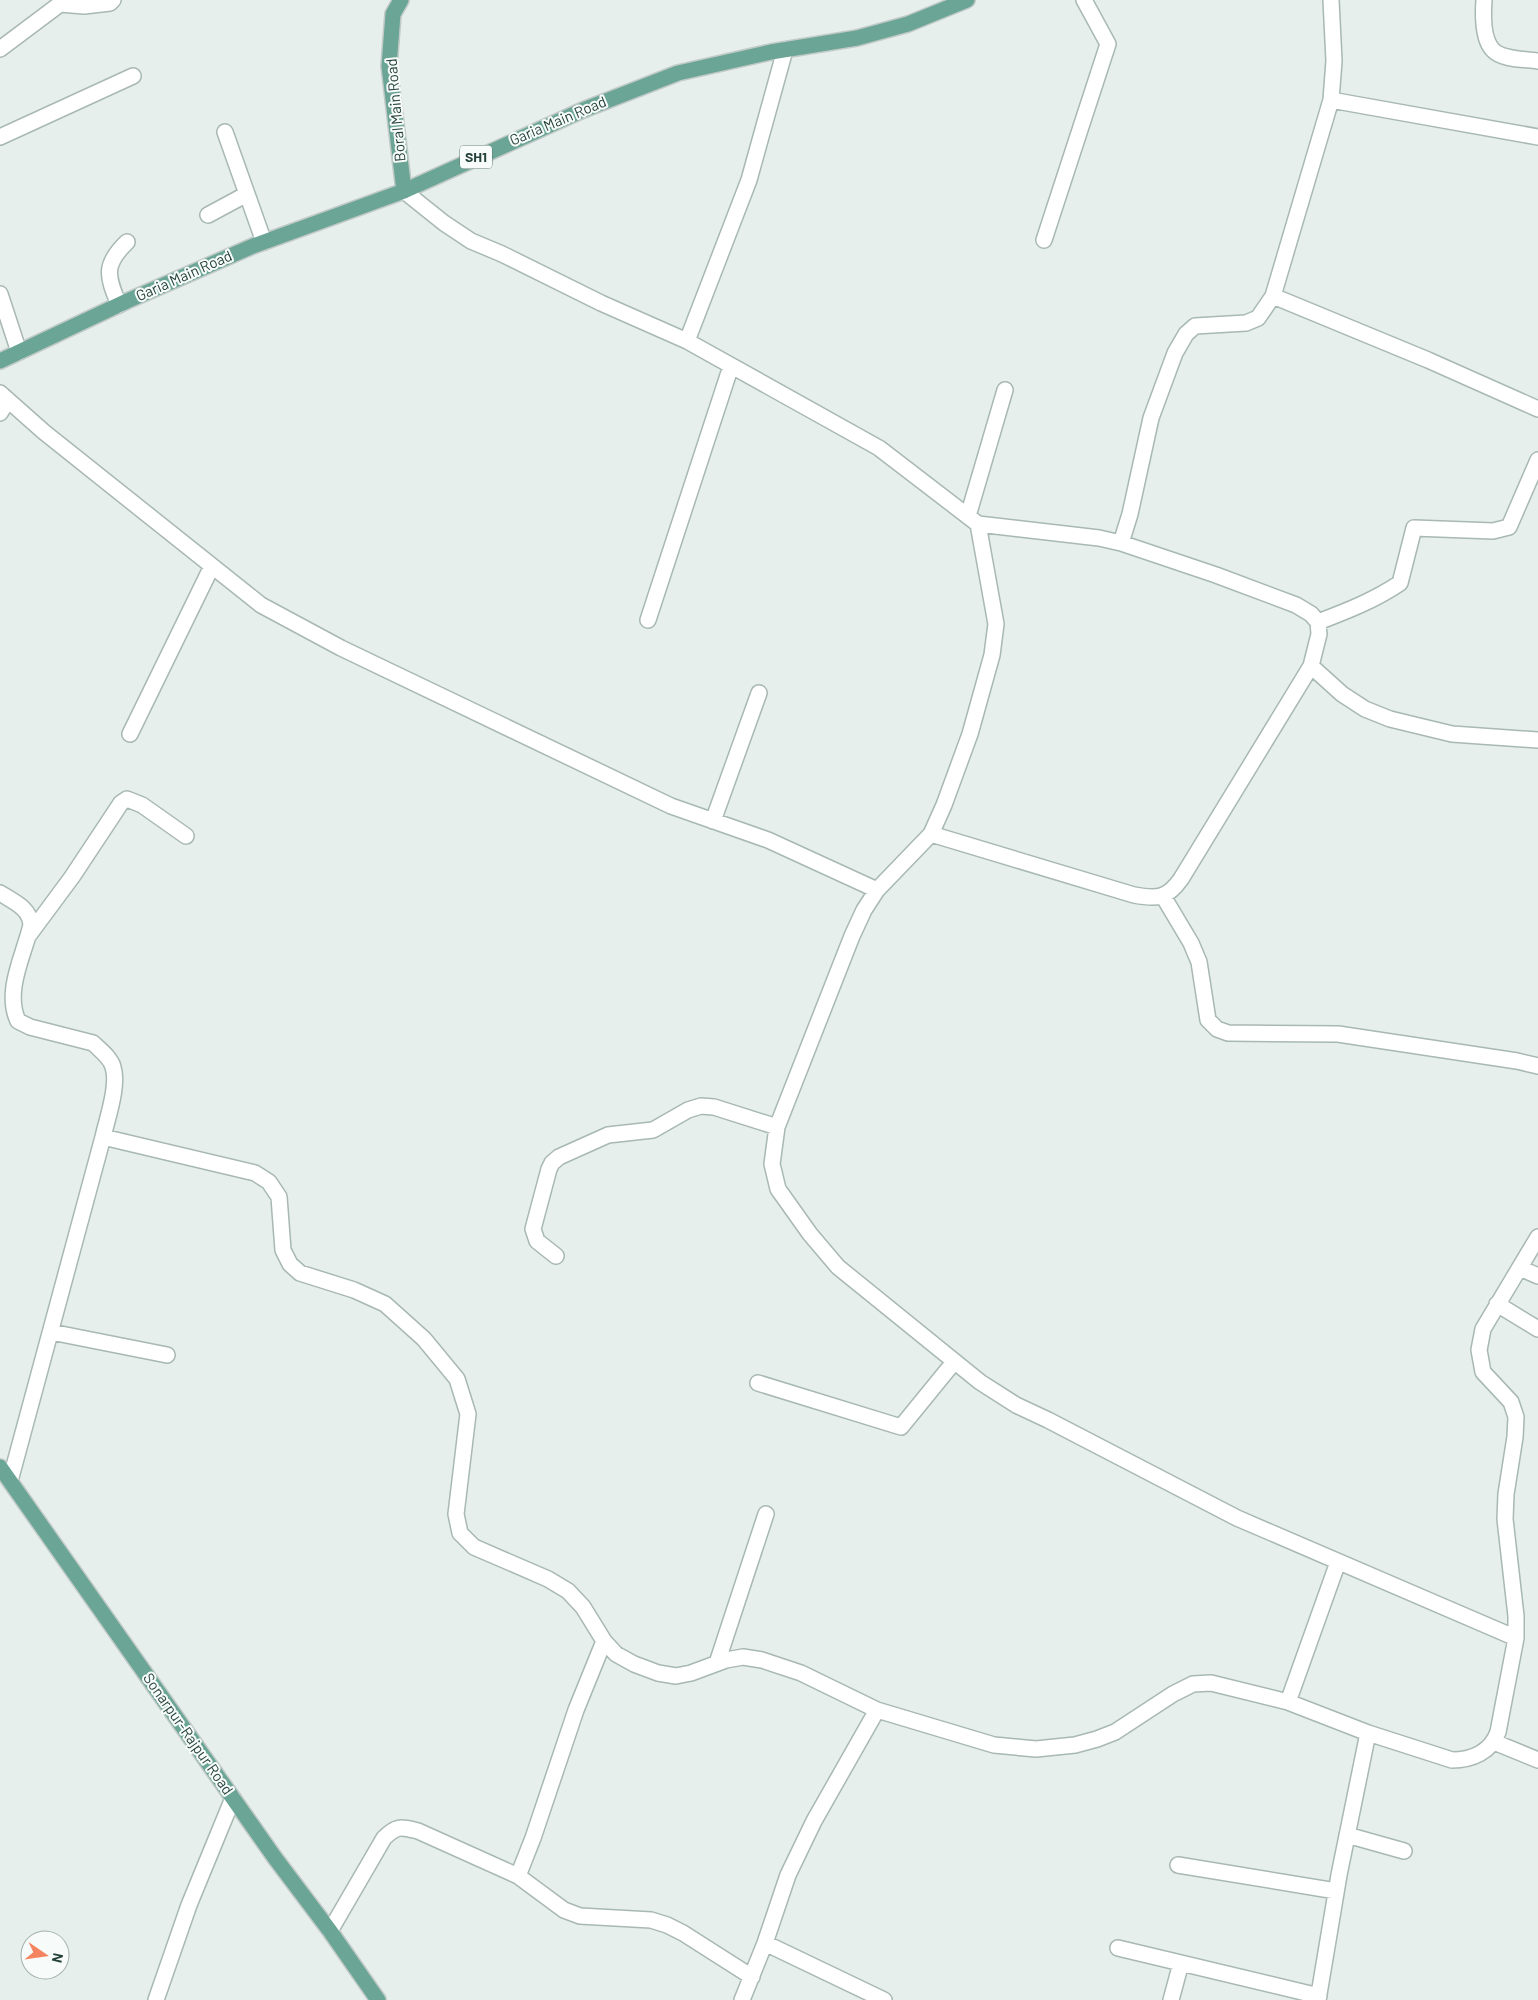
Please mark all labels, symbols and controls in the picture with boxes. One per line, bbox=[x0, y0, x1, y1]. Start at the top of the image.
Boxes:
street label: Boral Main Road bbox=[382, 58, 408, 162]
street label: Garia Main Road bbox=[507, 92, 609, 149]
road number: SH1 bbox=[460, 146, 492, 168]
street label: Garia Main Road bbox=[133, 246, 234, 304]
street label: Sonarpur-Rajpur Road bbox=[140, 1669, 238, 1798]
north arrow bbox=[20, 1930, 70, 1980]
text: N bbox=[49, 1952, 67, 1964]

